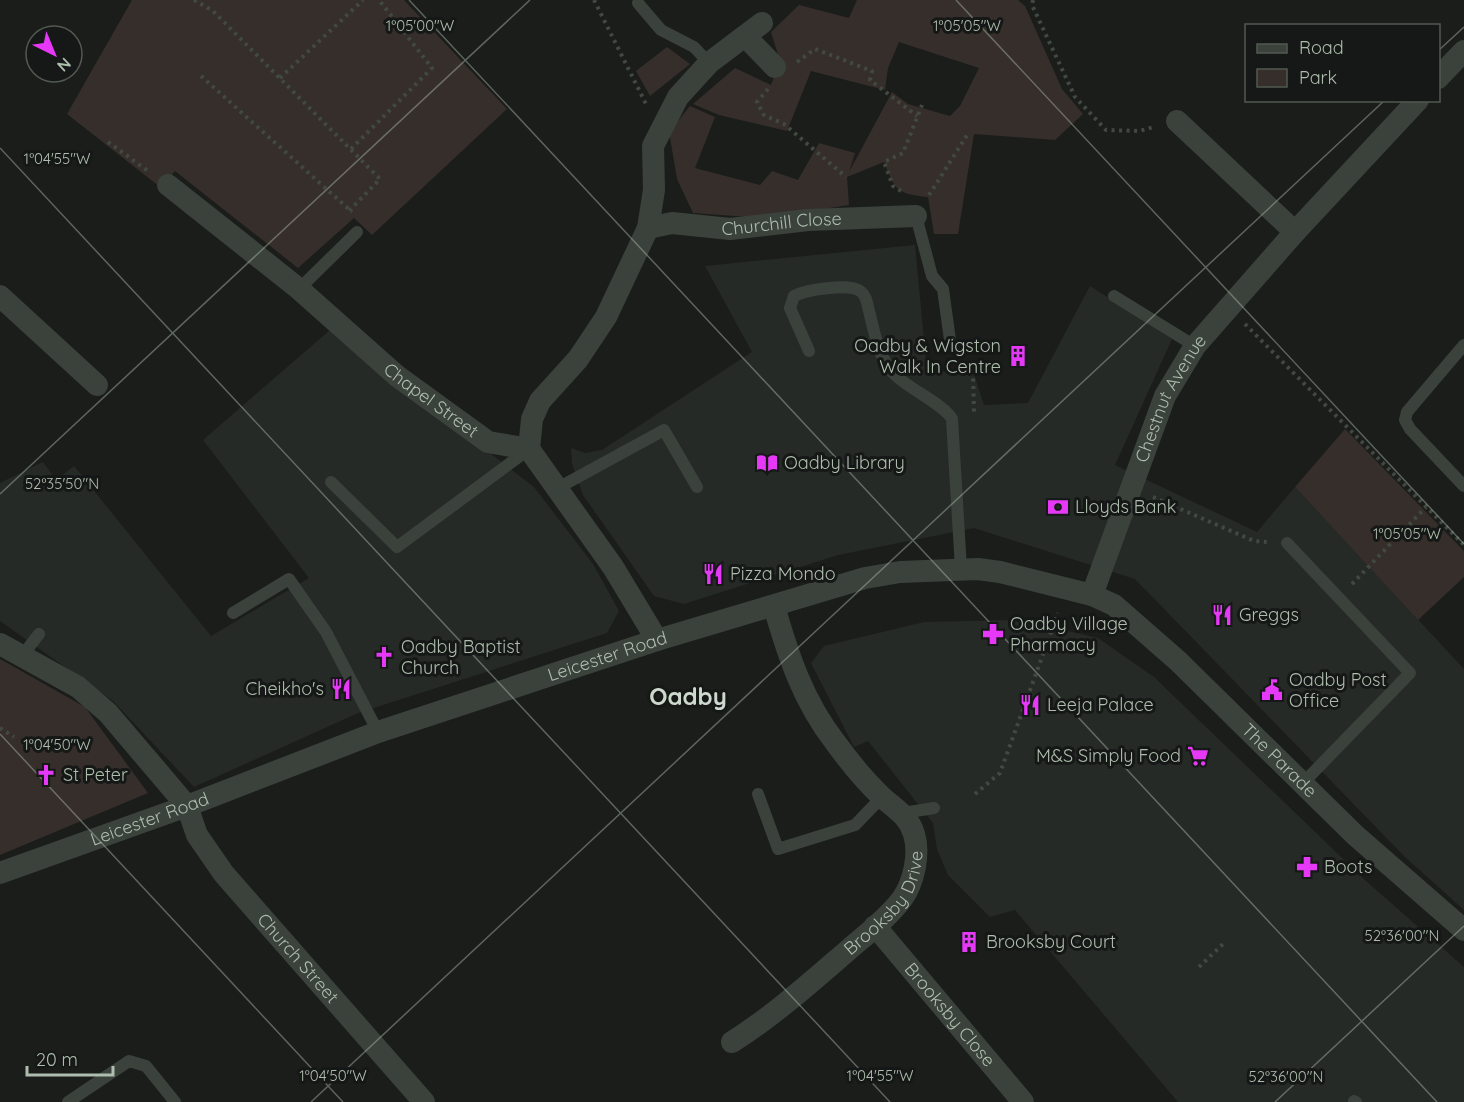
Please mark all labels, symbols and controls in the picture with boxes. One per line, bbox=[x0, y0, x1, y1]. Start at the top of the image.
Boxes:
text: 1°05'00"W bbox=[386, 16, 455, 35]
text: 1°05'05"W bbox=[933, 16, 1001, 35]
north arrow bbox=[24, 24, 84, 84]
legend bbox=[1245, 24, 1440, 102]
text: Road bbox=[1299, 36, 1344, 59]
text: N bbox=[53, 54, 75, 76]
text: Park bbox=[1299, 66, 1337, 89]
text: 1°04'55"W bbox=[24, 149, 91, 168]
street label: Churchill Close bbox=[720, 207, 842, 240]
street label: Chestnut Avenue bbox=[1130, 329, 1211, 465]
place label: Oadby & Wigston Walk In Centre bbox=[854, 334, 1001, 378]
building icon: Oadby & Wigston Walk In Centre bbox=[1006, 344, 1030, 368]
street label: Chapel Street bbox=[379, 357, 483, 442]
library icon: Oadby Library bbox=[755, 451, 779, 475]
place label: Oadby Library bbox=[784, 451, 905, 474]
text: 52°35'50"N bbox=[25, 474, 99, 493]
bank icon: Lloyds Bank bbox=[1046, 495, 1070, 519]
place label: Lloyds Bank bbox=[1075, 495, 1176, 518]
text: 1°05'05"W bbox=[1373, 524, 1441, 543]
restaurant icon: Pizza Mondo bbox=[701, 562, 725, 586]
place label: Pizza Mondo bbox=[730, 562, 836, 585]
restaurant icon: Greggs bbox=[1210, 603, 1234, 627]
place label: Greggs bbox=[1239, 603, 1299, 626]
place label: Oadby Village Pharmacy bbox=[1010, 612, 1128, 656]
pharmacy icon: Oadby Village Pharmacy bbox=[981, 622, 1005, 646]
street label: Leicester Road bbox=[545, 626, 670, 686]
place label: Oadby Baptist Church bbox=[401, 635, 521, 679]
church icon: Oadby Baptist Church bbox=[372, 645, 396, 669]
place label: Oadby Post Office bbox=[1289, 668, 1387, 712]
place label: Cheikho's bbox=[245, 677, 324, 700]
restaurant icon: Cheikho's bbox=[329, 677, 353, 701]
public building icon: Oadby Post Office bbox=[1260, 678, 1284, 702]
district label: Oadby bbox=[649, 681, 727, 711]
restaurant icon: Leeja Palace bbox=[1018, 693, 1042, 717]
place label: Leeja Palace bbox=[1047, 693, 1154, 716]
street label: The Parade bbox=[1237, 718, 1322, 802]
text: 1°04'50"W bbox=[23, 735, 91, 754]
place label: M&S Simply Food bbox=[1036, 744, 1181, 767]
supermarket icon: M&S Simply Food bbox=[1186, 744, 1210, 768]
church icon: St Peter bbox=[34, 763, 58, 787]
place label: St Peter bbox=[63, 763, 128, 786]
street label: Leicester Road bbox=[87, 787, 212, 851]
street label: Brooksby Drive bbox=[839, 850, 927, 960]
pharmacy icon: Boots bbox=[1295, 855, 1319, 879]
place label: Boots bbox=[1324, 855, 1372, 878]
street label: Church Street bbox=[253, 908, 344, 1008]
text: 52°36'00"N bbox=[1365, 926, 1439, 945]
building icon: Brooksby Court bbox=[957, 930, 981, 954]
place label: Brooksby Court bbox=[986, 930, 1116, 953]
street label: Brooksby Close bbox=[900, 958, 1000, 1071]
scale bar bbox=[27, 1039, 112, 1077]
text: 20 m bbox=[36, 1048, 78, 1071]
text: 1°04'50"W bbox=[299, 1066, 367, 1085]
text: 1°04'55"W bbox=[847, 1066, 914, 1085]
text: 52°36'00"N bbox=[1249, 1067, 1323, 1086]

